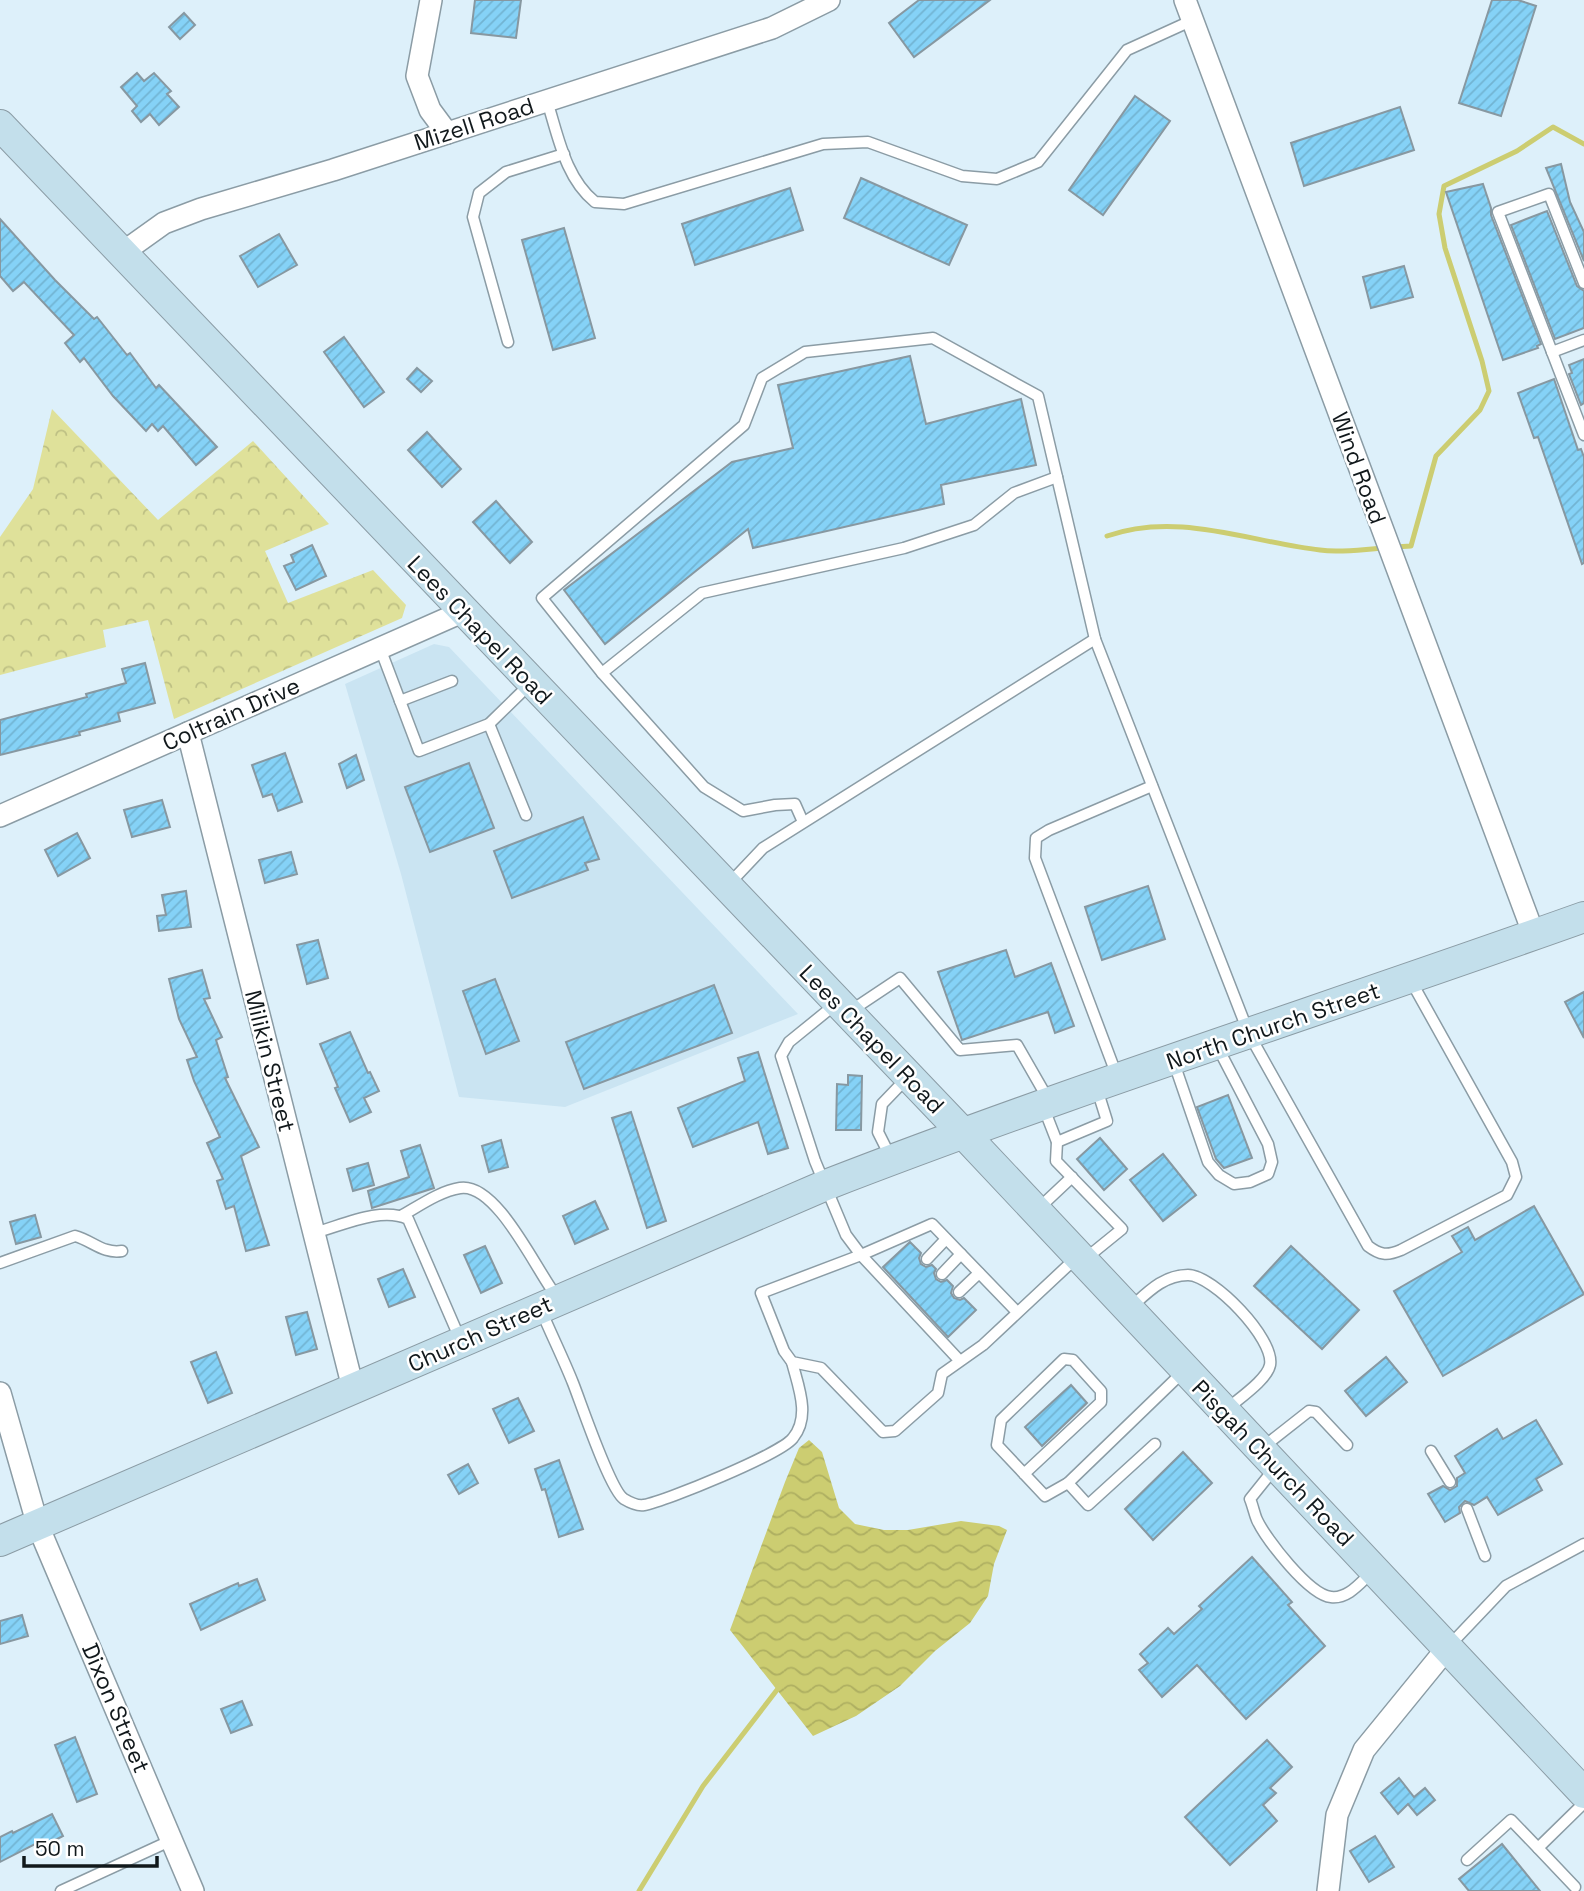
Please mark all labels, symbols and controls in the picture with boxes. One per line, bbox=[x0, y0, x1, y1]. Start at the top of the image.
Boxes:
street label: Mizell Road bbox=[410, 91, 538, 157]
street label: Wind Road bbox=[1325, 408, 1393, 528]
street label: Lees Chapel Road bbox=[401, 549, 559, 711]
street label: Coltrain Drive bbox=[158, 670, 304, 758]
street label: Lees Chapel Road bbox=[793, 958, 951, 1120]
street label: North Church Street bbox=[1162, 975, 1384, 1077]
street label: Milikin Street bbox=[238, 987, 302, 1135]
street label: Church Street bbox=[403, 1289, 557, 1379]
street label: Pisgah Church Road bbox=[1186, 1373, 1360, 1553]
street label: Dixon Street bbox=[75, 1638, 157, 1778]
scale bar bbox=[24, 1825, 158, 1869]
text: 50 m bbox=[35, 1835, 85, 1862]

